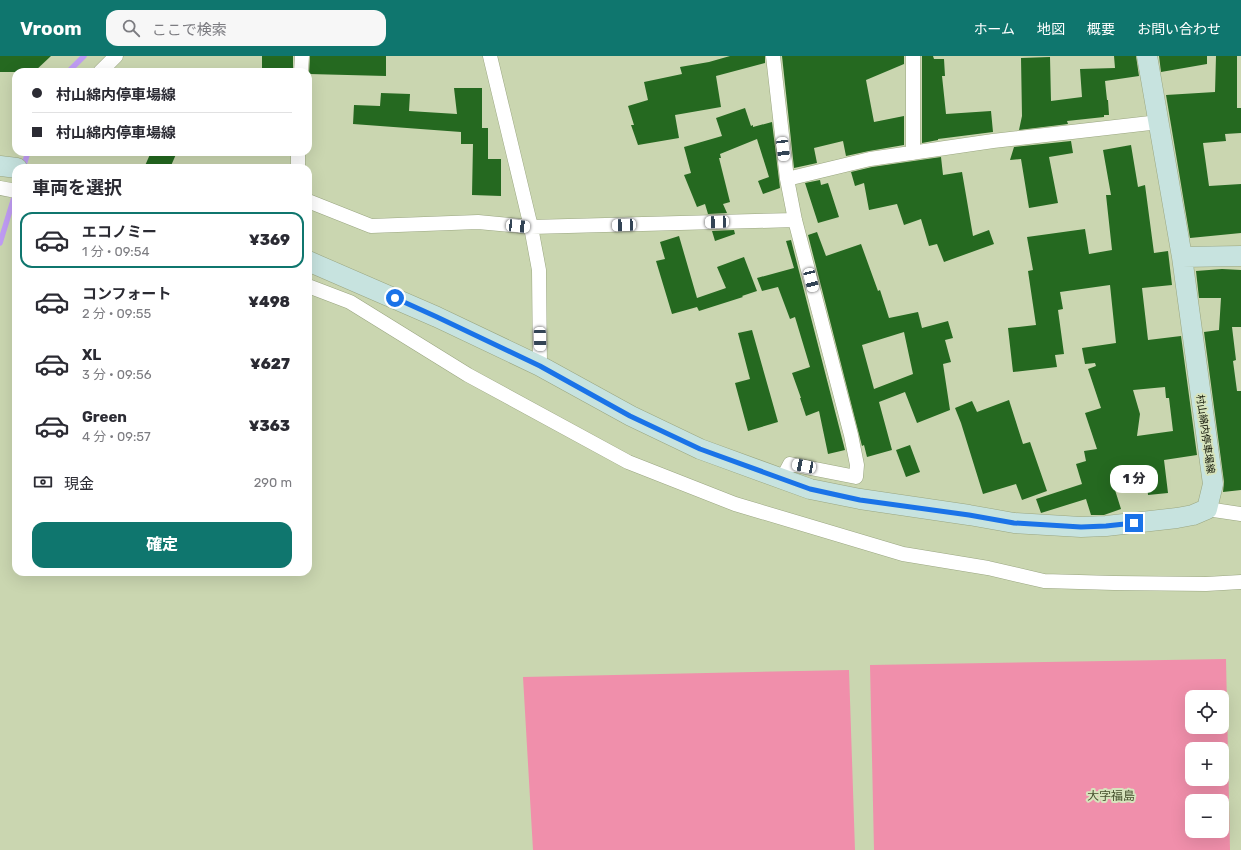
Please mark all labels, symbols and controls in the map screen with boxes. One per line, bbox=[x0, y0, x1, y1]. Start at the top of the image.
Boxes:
search box bbox=[106, 10, 386, 46]
text: Vroom bbox=[20, 17, 82, 40]
icon: search bbox=[120, 17, 142, 39]
text: ここで検索 bbox=[152, 21, 227, 39]
text: ホーム bbox=[973, 21, 1015, 38]
text: 地図 bbox=[1037, 21, 1065, 38]
text: 概要 bbox=[1087, 21, 1115, 38]
text: お問い合わせ bbox=[1137, 21, 1221, 38]
text: 村山綿内停車場線 bbox=[56, 86, 176, 104]
text: 村山綿内停車場線 bbox=[56, 124, 176, 142]
car bbox=[776, 136, 790, 162]
text: 車両を選択 bbox=[32, 177, 122, 199]
car bbox=[705, 216, 729, 228]
car bbox=[505, 219, 531, 233]
car bbox=[612, 219, 636, 231]
icon: car bbox=[34, 222, 70, 258]
text: エコノミー bbox=[82, 223, 157, 241]
text: ¥369 bbox=[249, 231, 290, 249]
text: 1 分 · 09:54 bbox=[82, 244, 150, 259]
car bbox=[802, 267, 820, 293]
icon: car bbox=[34, 284, 70, 320]
text: コンフォート bbox=[82, 285, 172, 303]
route start bbox=[386, 289, 404, 307]
text: ¥498 bbox=[248, 293, 290, 311]
text: 2 分 · 09:55 bbox=[82, 306, 151, 321]
car bbox=[534, 327, 546, 351]
icon: car bbox=[34, 346, 70, 382]
text: XL bbox=[82, 346, 101, 364]
text: ¥627 bbox=[250, 355, 290, 373]
text: 3 分 · 09:56 bbox=[82, 367, 152, 382]
street label: 村山綿内停車場線 bbox=[1194, 394, 1217, 475]
icon: car bbox=[34, 408, 70, 444]
text: Green bbox=[82, 408, 127, 426]
text: ¥363 bbox=[249, 417, 290, 435]
text: 4 分 · 09:57 bbox=[82, 429, 151, 444]
car bbox=[791, 458, 817, 474]
callout: 1 分 bbox=[1110, 465, 1158, 493]
icon: cash bbox=[32, 471, 54, 493]
text: 1 分 bbox=[1123, 471, 1145, 486]
text: 現金 bbox=[64, 475, 94, 493]
text: 290 m bbox=[254, 475, 292, 490]
route end bbox=[1125, 514, 1143, 532]
button: 確定 bbox=[32, 522, 292, 568]
map controls bbox=[1185, 690, 1229, 838]
button: locate bbox=[1185, 690, 1229, 734]
button: + bbox=[1185, 742, 1229, 786]
district label: 大字福島 bbox=[1087, 789, 1135, 803]
button: − bbox=[1185, 794, 1229, 838]

